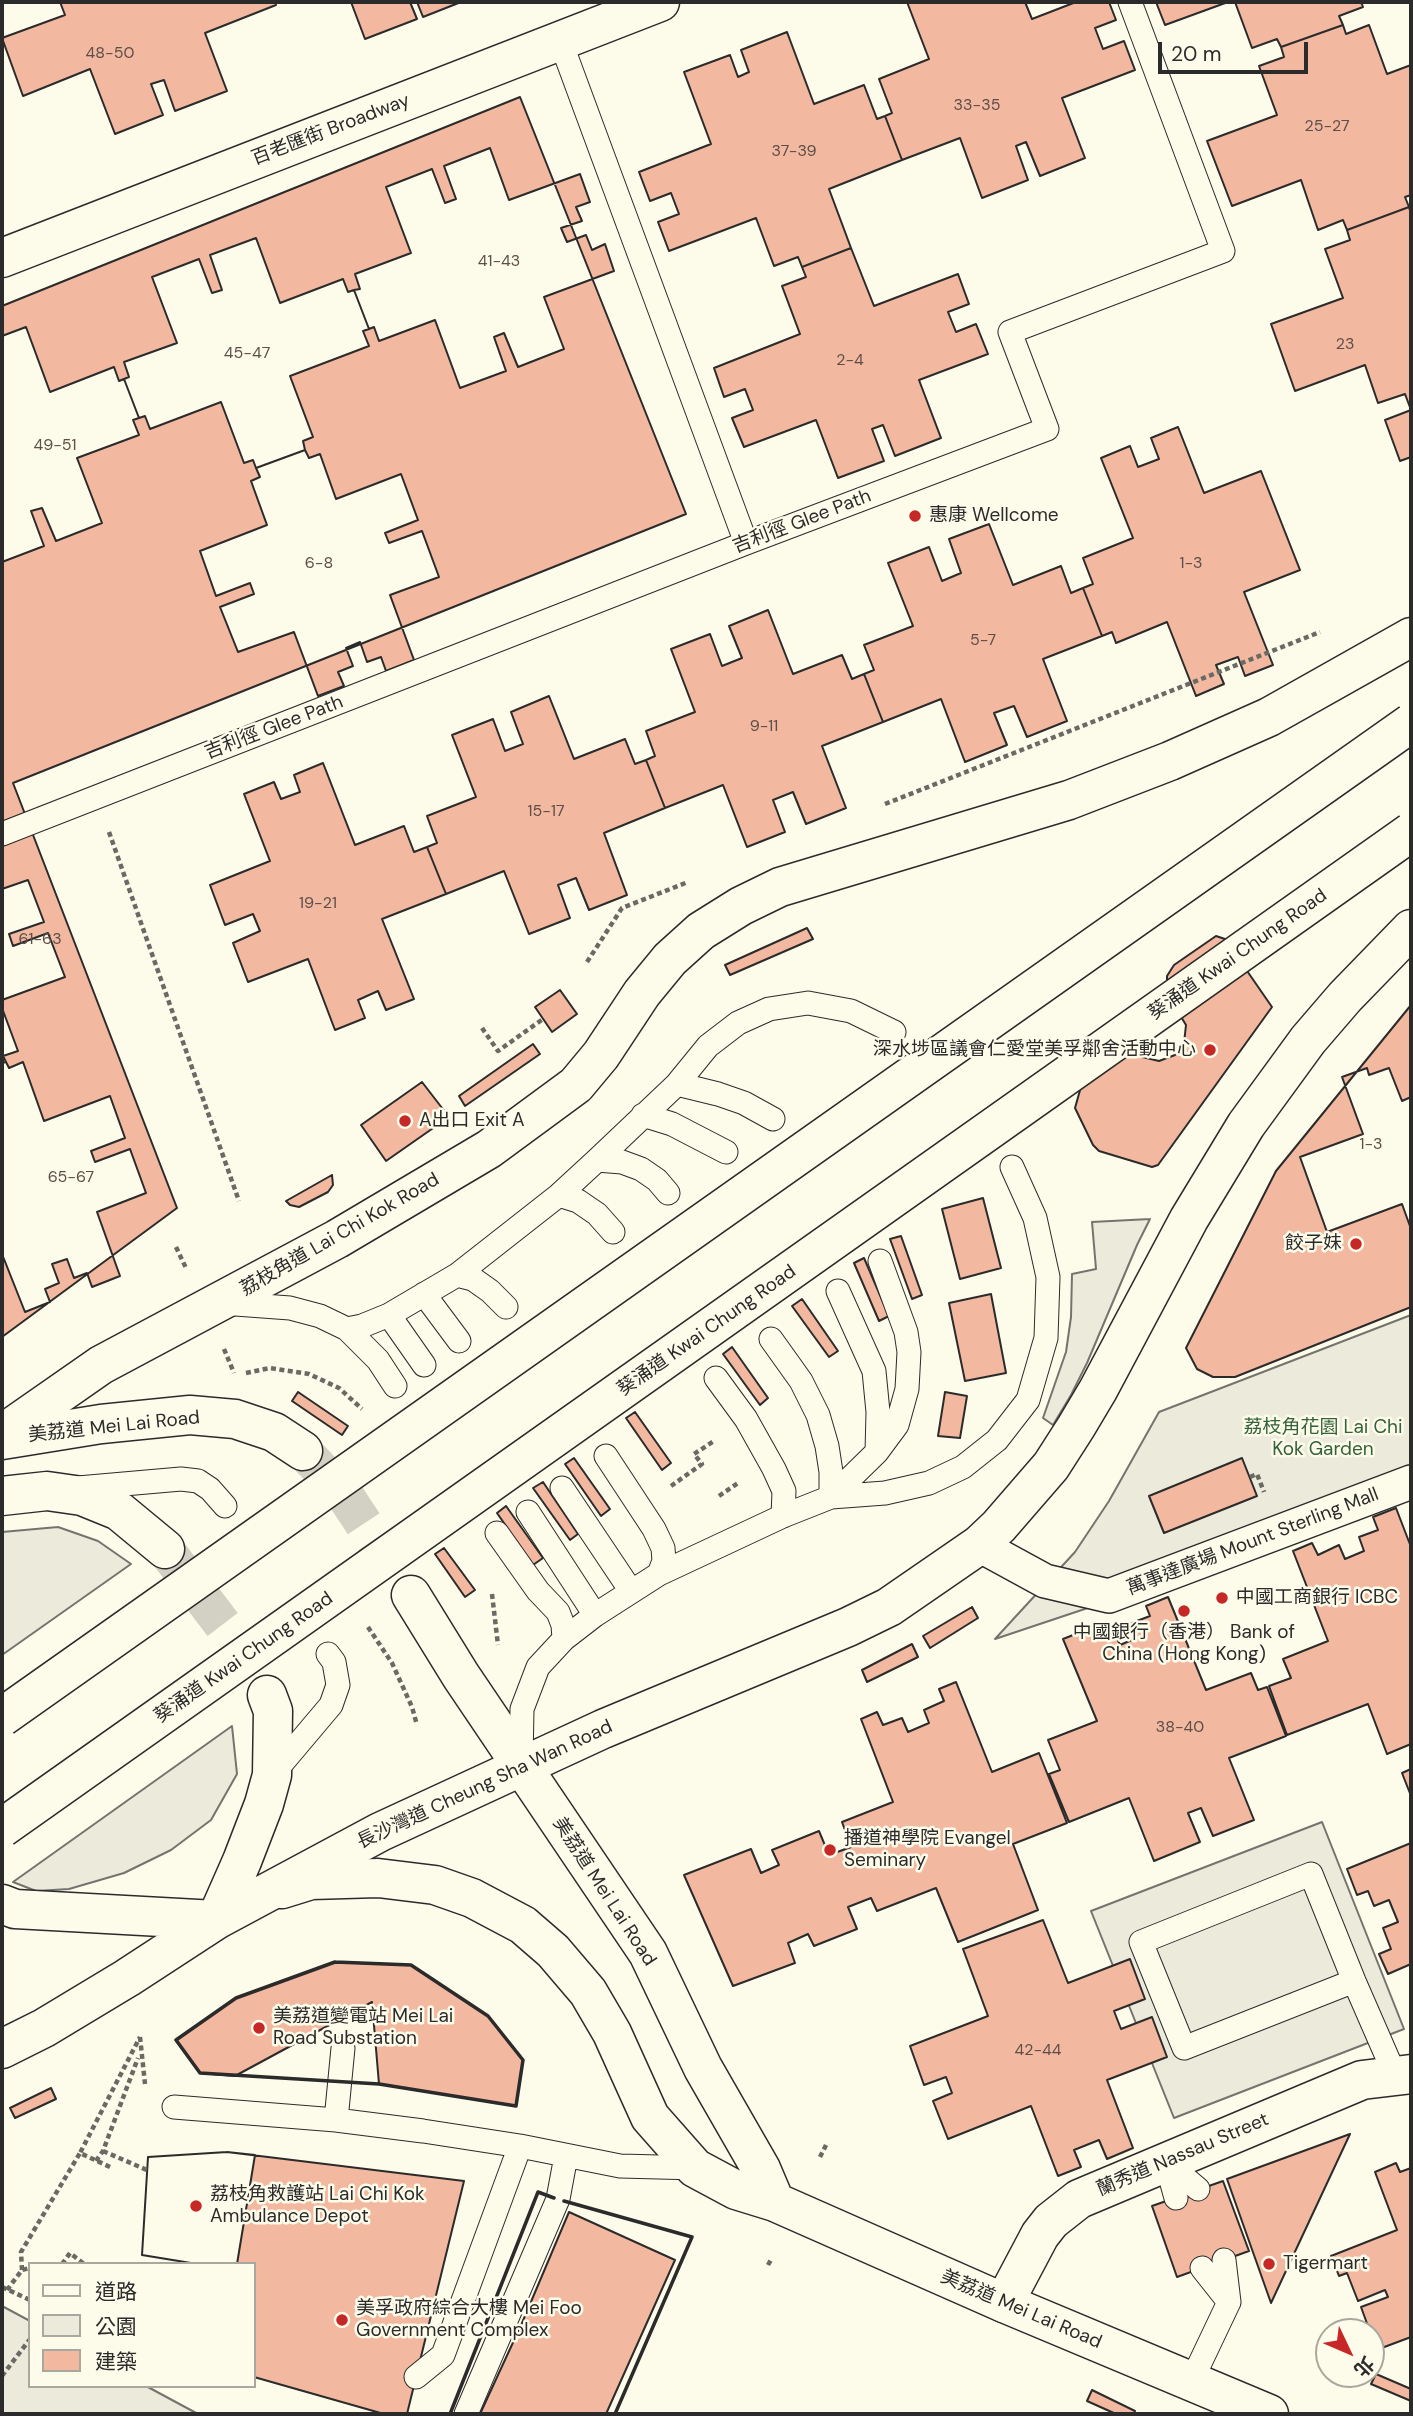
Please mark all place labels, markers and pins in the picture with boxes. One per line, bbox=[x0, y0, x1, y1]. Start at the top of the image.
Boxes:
place label: 惠康 Wellcome bbox=[929, 505, 1059, 527]
marker: 惠康 Wellcome bbox=[907, 508, 923, 524]
place label: 深水埗區議會仁愛堂美孚鄰舍活動中心 bbox=[873, 1039, 1196, 1061]
marker: 深水埗區議會仁愛堂美孚鄰舍活動中心 bbox=[1202, 1042, 1218, 1058]
place label: A出口 Exit A bbox=[419, 1110, 525, 1132]
marker: A出口 Exit A bbox=[397, 1113, 413, 1129]
place label: 餃子妹 bbox=[1285, 1233, 1342, 1255]
marker: 餃子妹 bbox=[1348, 1236, 1364, 1252]
place label: 中國工商銀行 ICBC bbox=[1236, 1587, 1398, 1609]
marker: 中國工商銀行 ICBC bbox=[1214, 1590, 1230, 1606]
marker: 中國銀行（香港） Bank of China (Hong Kong) bbox=[1176, 1603, 1192, 1619]
place label: 中國銀行（香港） Bank of China (Hong Kong) bbox=[1073, 1622, 1295, 1666]
place label: 播道神學院 Evangel Seminary bbox=[844, 1828, 1011, 1872]
marker: 播道神學院 Evangel Seminary bbox=[822, 1842, 838, 1858]
place label: 美荔道變電站 Mei Lai Road Substation bbox=[273, 2006, 453, 2050]
marker: 美荔道變電站 Mei Lai Road Substation bbox=[251, 2020, 267, 2036]
place label: 荔枝角救護站 Lai Chi Kok Ambulance Depot bbox=[210, 2184, 424, 2228]
marker: 荔枝角救護站 Lai Chi Kok Ambulance Depot bbox=[188, 2198, 204, 2214]
place label: Tigermart bbox=[1283, 2253, 1368, 2275]
marker: Tigermart bbox=[1261, 2256, 1277, 2272]
place label: 美孚政府綜合大樓 Mei Foo Government Complex bbox=[356, 2298, 582, 2342]
marker: 美孚政府綜合大樓 Mei Foo Government Complex bbox=[334, 2312, 350, 2328]

